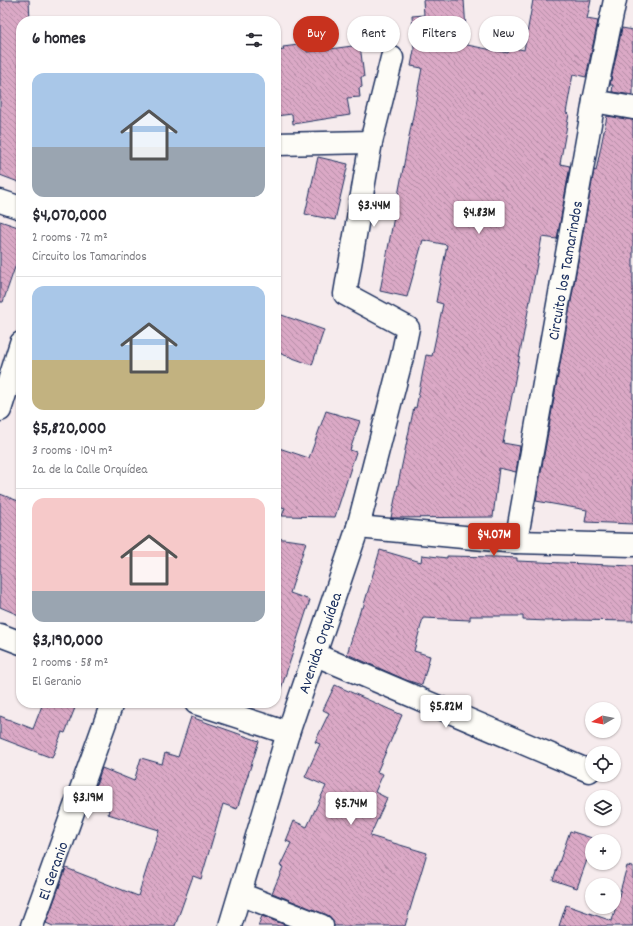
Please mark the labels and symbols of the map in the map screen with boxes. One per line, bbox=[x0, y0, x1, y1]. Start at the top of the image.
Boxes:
pin: $3.44M bbox=[341, 194, 407, 228]
street label: Circuito los Tamarindos bbox=[543, 199, 590, 342]
pin: $4.83M bbox=[446, 201, 512, 235]
pin: $4.07M bbox=[461, 523, 527, 557]
street label: Avenida Orquídea bbox=[293, 589, 349, 697]
pin: $5.82M bbox=[413, 695, 479, 729]
north arrow bbox=[585, 702, 621, 738]
pin: $3.19M bbox=[55, 786, 121, 820]
pin: $5.74M bbox=[318, 792, 384, 826]
street label: El Geranio bbox=[33, 839, 75, 904]

